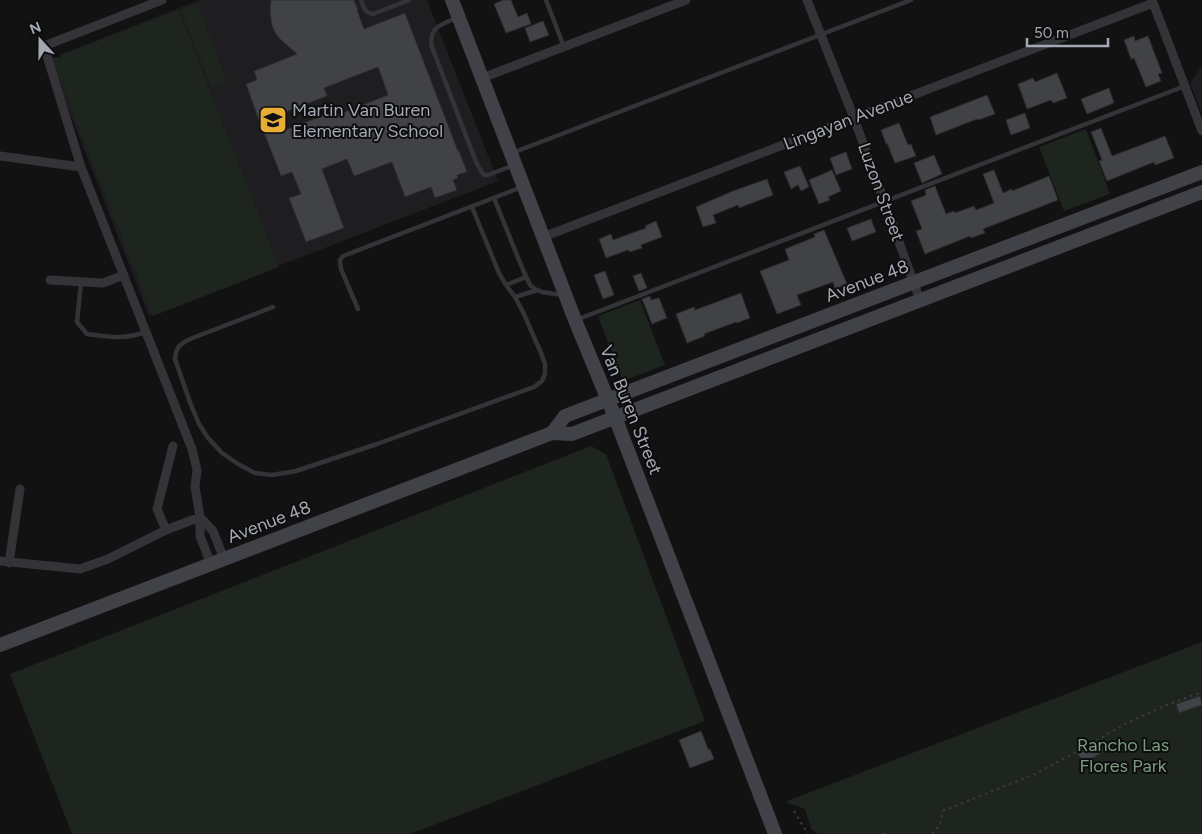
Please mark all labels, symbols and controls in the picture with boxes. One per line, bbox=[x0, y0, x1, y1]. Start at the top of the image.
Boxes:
north arrow bbox=[15, 15, 65, 65]
scale bar bbox=[1027, 15, 1108, 47]
text: N bbox=[27, 18, 44, 38]
text: 50 m bbox=[1034, 24, 1069, 42]
street label: Lingayan Avenue bbox=[780, 85, 916, 155]
place label: Martin Van Buren Elementary School bbox=[292, 99, 443, 142]
school or university icon: Martin Van Buren Elementary School bbox=[258, 105, 288, 135]
street label: Luzon Street bbox=[853, 140, 909, 245]
street label: Avenue 48 bbox=[822, 255, 912, 307]
street label: Van Buren Street bbox=[595, 342, 667, 478]
street label: Avenue 48 bbox=[224, 496, 314, 548]
park label: Rancho Las Flores Park bbox=[1077, 734, 1169, 777]

